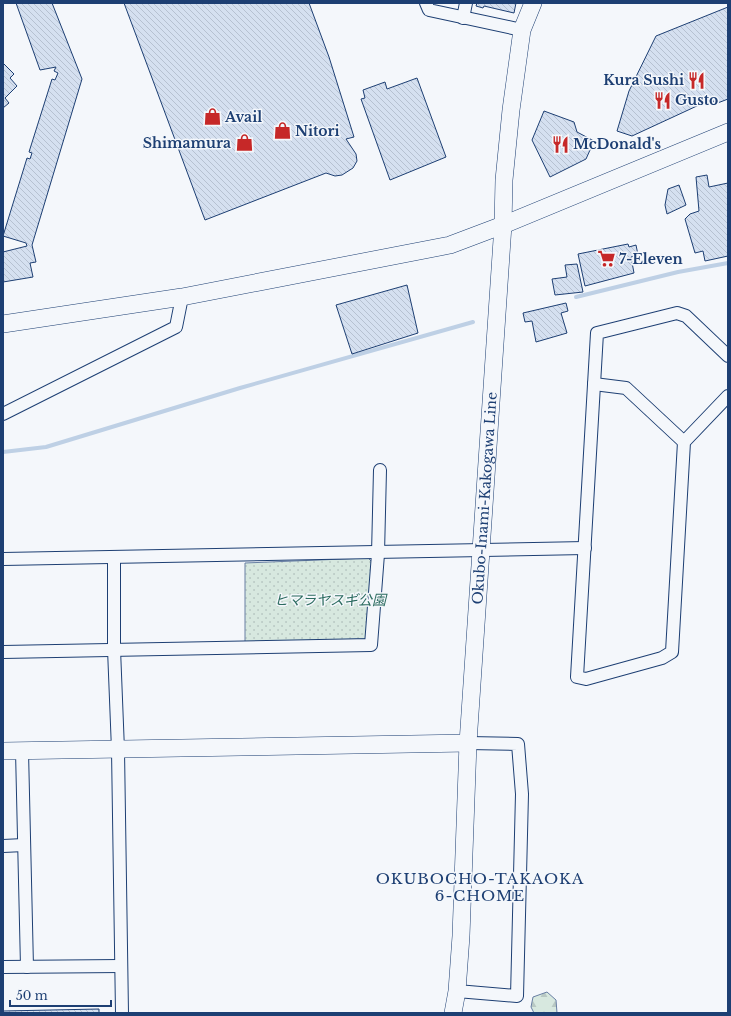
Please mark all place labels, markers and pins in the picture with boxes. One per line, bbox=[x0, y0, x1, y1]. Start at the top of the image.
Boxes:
restaurant icon: Kura Sushi bbox=[687, 70, 707, 90]
place label: Kura Sushi bbox=[603, 71, 684, 89]
restaurant icon: Gusto bbox=[652, 90, 672, 110]
place label: Gusto bbox=[675, 91, 718, 109]
shop icon: Avail bbox=[202, 107, 222, 127]
place label: Avail bbox=[224, 108, 262, 126]
shop icon: Nitori bbox=[272, 121, 292, 141]
place label: Nitori bbox=[295, 122, 340, 140]
shop icon: Shimamura bbox=[234, 133, 254, 153]
place label: Shimamura bbox=[143, 134, 231, 152]
restaurant icon: McDonald's bbox=[550, 134, 570, 154]
place label: McDonald's bbox=[573, 135, 661, 153]
supermarket icon: 7-Eleven bbox=[596, 249, 616, 269]
place label: 7-Eleven bbox=[619, 250, 683, 268]

